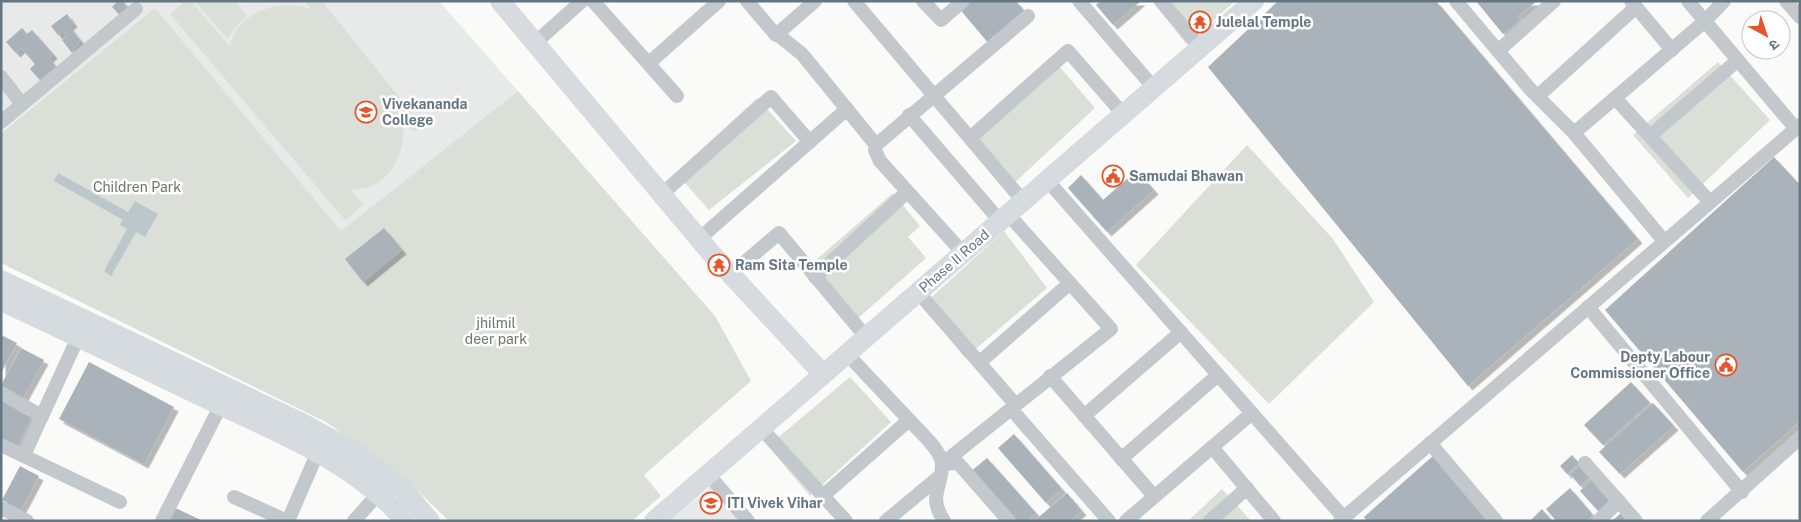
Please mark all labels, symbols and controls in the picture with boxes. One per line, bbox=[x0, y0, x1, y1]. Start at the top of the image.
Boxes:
temple icon: Julelal Temple bbox=[1188, 10, 1212, 34]
north arrow bbox=[1741, 10, 1791, 60]
place label: Julelal Temple bbox=[1216, 14, 1311, 30]
text: उ bbox=[1765, 36, 1783, 54]
place label: Vivekananda College bbox=[382, 96, 468, 128]
school or university icon: Vivekananda College bbox=[354, 100, 378, 124]
public building icon: Samudai Bhawan bbox=[1101, 164, 1125, 188]
place label: Samudai Bhawan bbox=[1129, 168, 1243, 184]
park label: Children Park bbox=[93, 179, 181, 195]
street label: Phase II Road bbox=[916, 226, 992, 296]
temple icon: Ram Sita Temple bbox=[707, 253, 731, 277]
place label: Ram Sita Temple bbox=[735, 257, 847, 273]
park label: jhilmil deer park bbox=[465, 315, 527, 347]
place label: Depty Labour Commissioner Office bbox=[1570, 349, 1710, 381]
public building icon: Depty Labour Commissioner Office bbox=[1714, 353, 1738, 377]
school or university icon: ITI Vivek Vihar bbox=[699, 491, 723, 515]
place label: ITI Vivek Vihar bbox=[727, 495, 823, 511]

